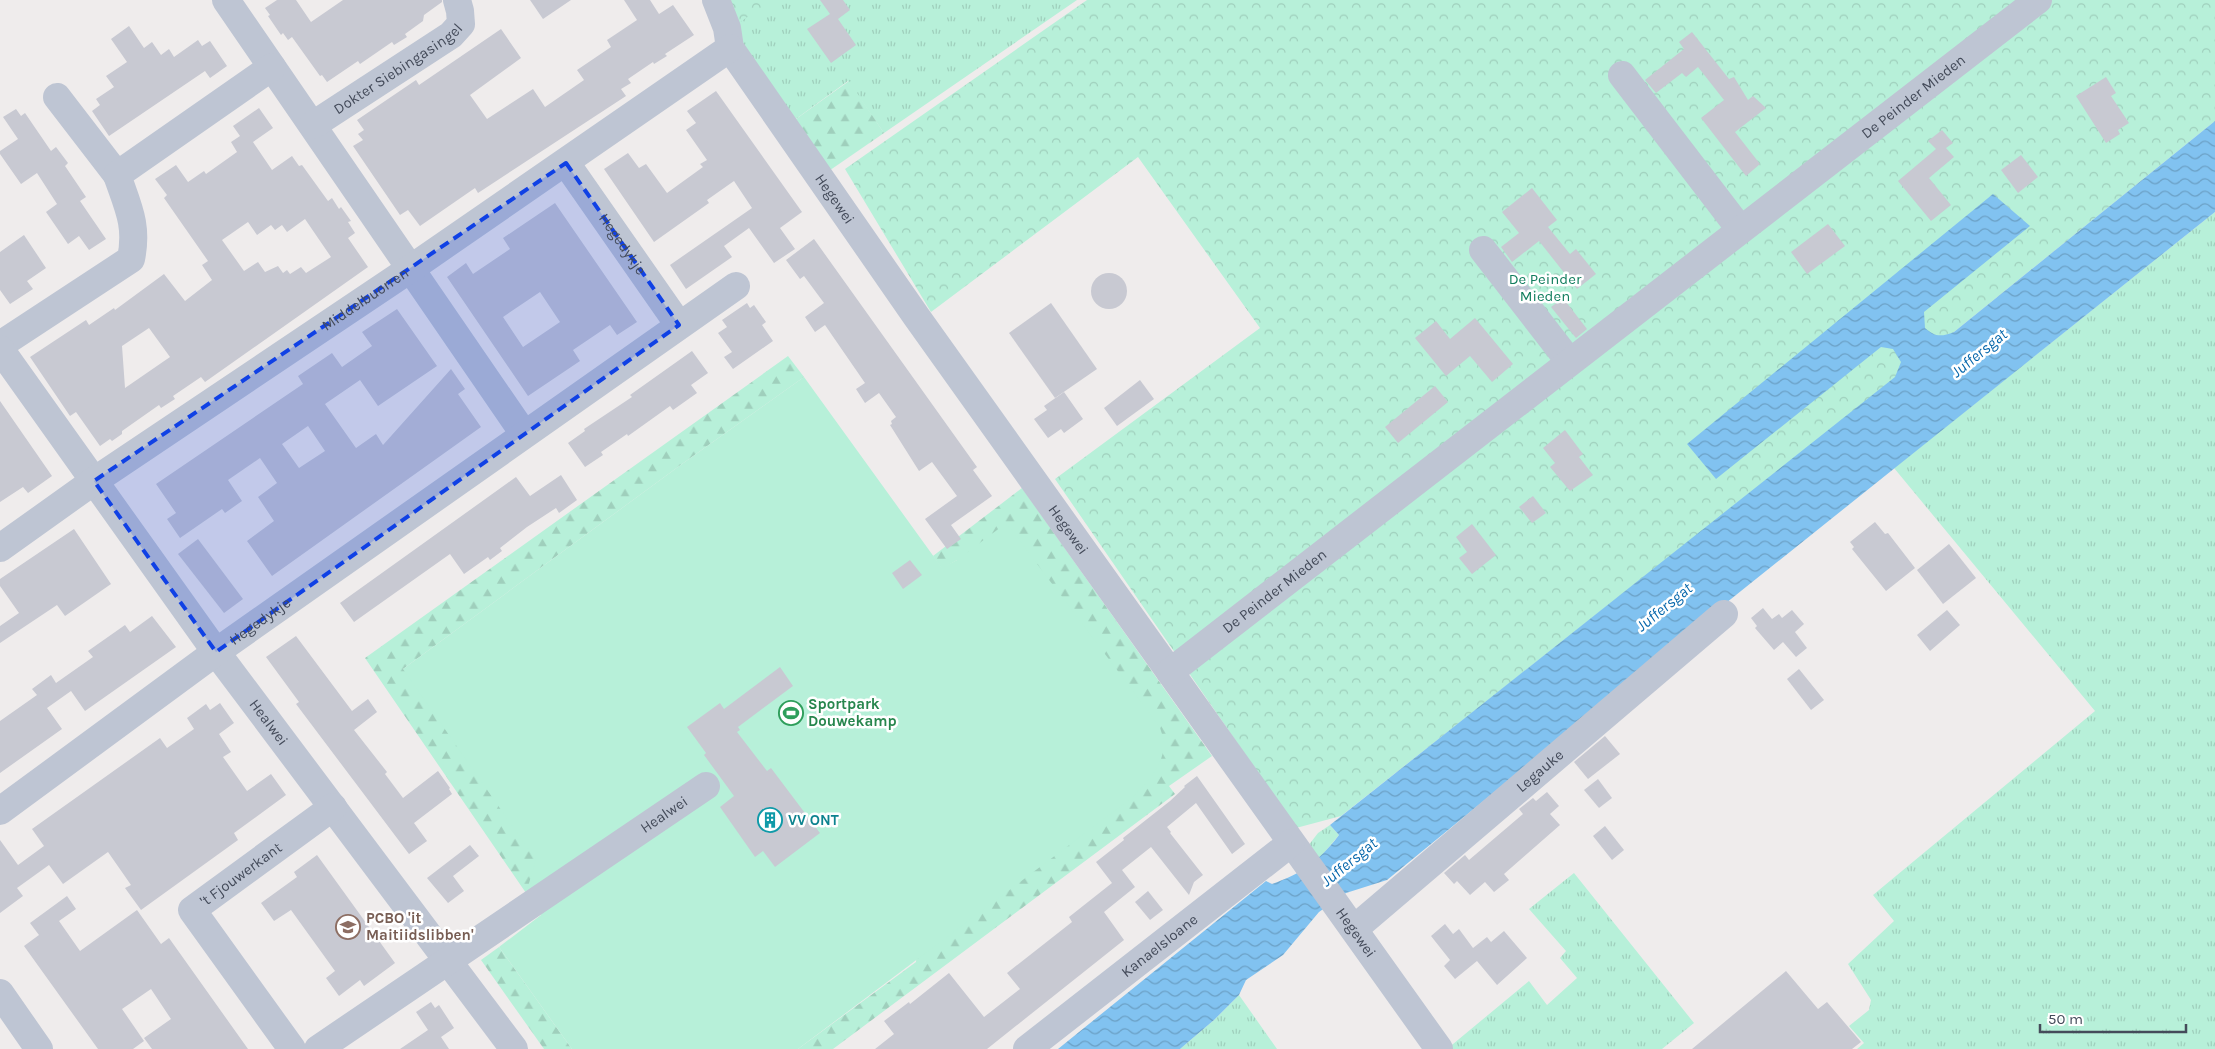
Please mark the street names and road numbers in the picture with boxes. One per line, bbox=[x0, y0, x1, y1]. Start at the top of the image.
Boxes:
street label: Dokter Siebingasingel bbox=[330, 19, 466, 118]
street label: De Peinder Mieden bbox=[1858, 51, 1969, 143]
street label: Hegewei bbox=[811, 170, 858, 227]
street label: Hegedykje bbox=[595, 210, 650, 278]
street label: Middelbuorren bbox=[318, 264, 412, 335]
street label: Hegewei bbox=[1045, 501, 1092, 558]
street label: De Peinder Mieden bbox=[1219, 545, 1330, 637]
street label: Hegedykje bbox=[226, 593, 294, 649]
street label: Healwei bbox=[246, 696, 292, 749]
street label: Legauke bbox=[1512, 746, 1567, 796]
street label: Healwei bbox=[637, 792, 691, 837]
street label: 't Fjouwerkant bbox=[197, 838, 286, 910]
street label: Hegewei bbox=[1332, 904, 1380, 961]
street label: Kanaelsloane bbox=[1118, 910, 1201, 981]

